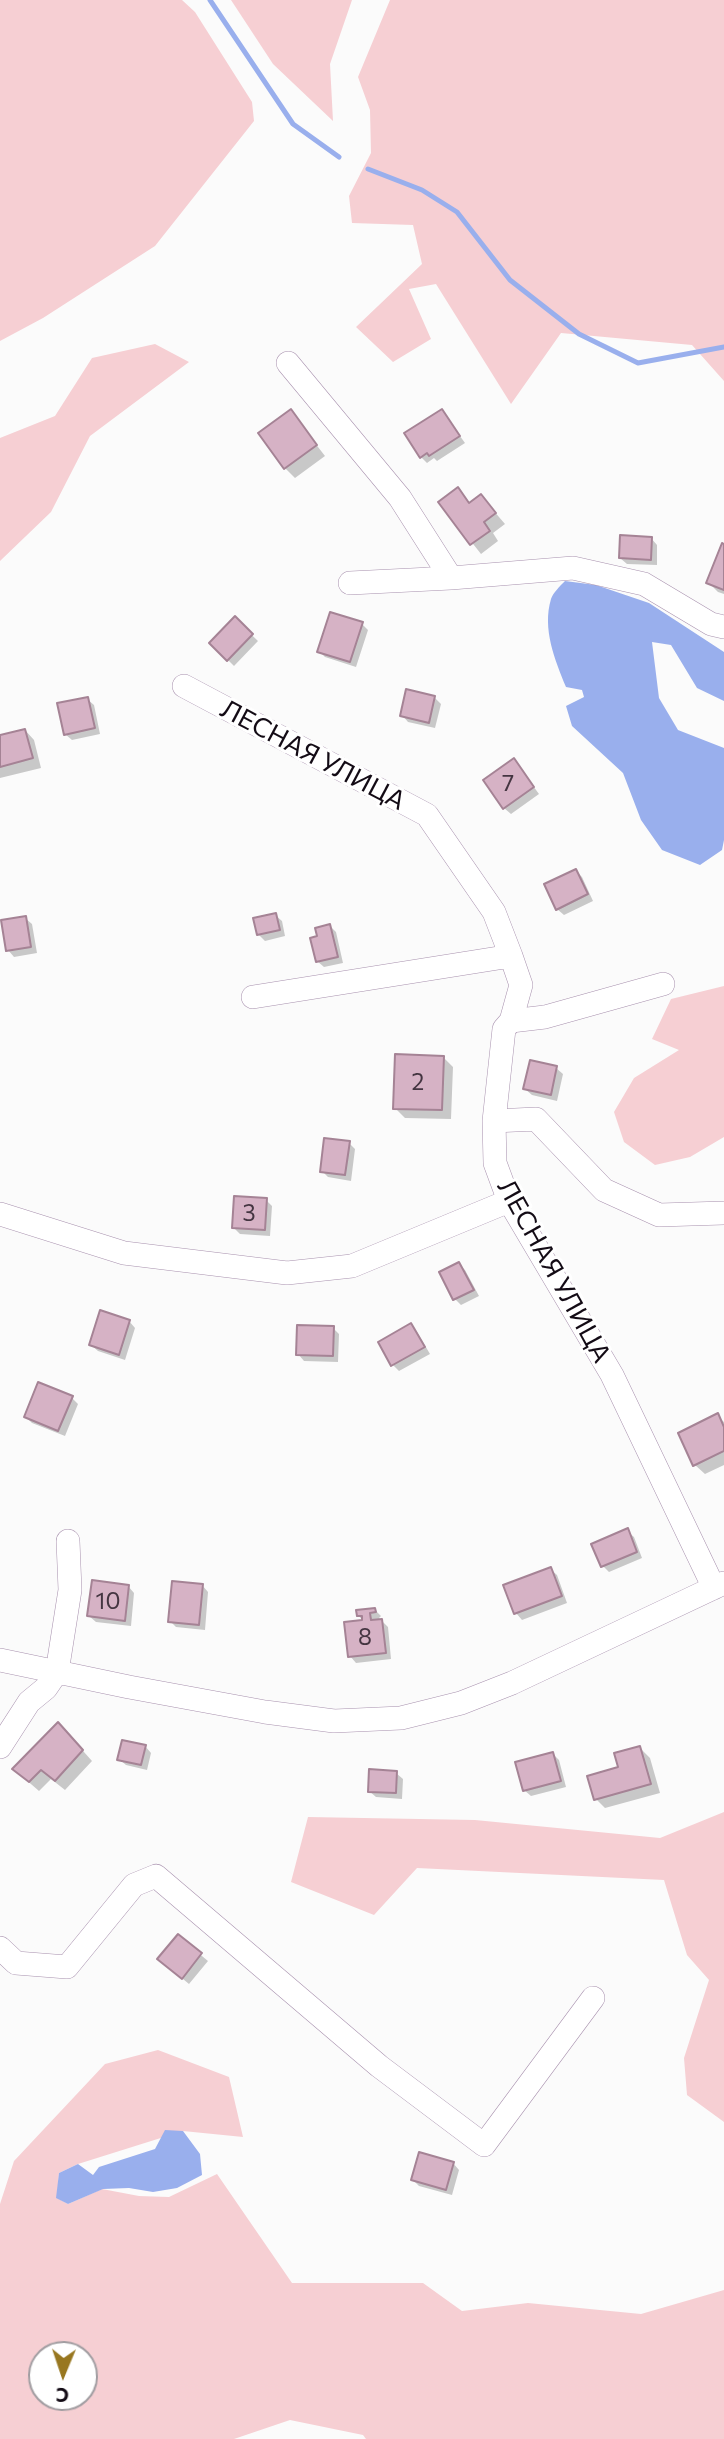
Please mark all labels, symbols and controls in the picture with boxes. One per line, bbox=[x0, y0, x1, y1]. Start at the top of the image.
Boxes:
street label: ЛЕСНАЯ УЛИЦА bbox=[215, 693, 411, 817]
house number: 7 bbox=[502, 769, 514, 797]
house number: 2 bbox=[412, 1068, 424, 1096]
street label: ЛЕСНАЯ УЛИЦА bbox=[491, 1174, 617, 1368]
house number: 3 bbox=[242, 1199, 256, 1227]
house number: 10 bbox=[96, 1587, 120, 1615]
house number: 8 bbox=[358, 1623, 372, 1651]
north arrow bbox=[28, 2341, 98, 2411]
text: С bbox=[55, 2384, 69, 2407]

